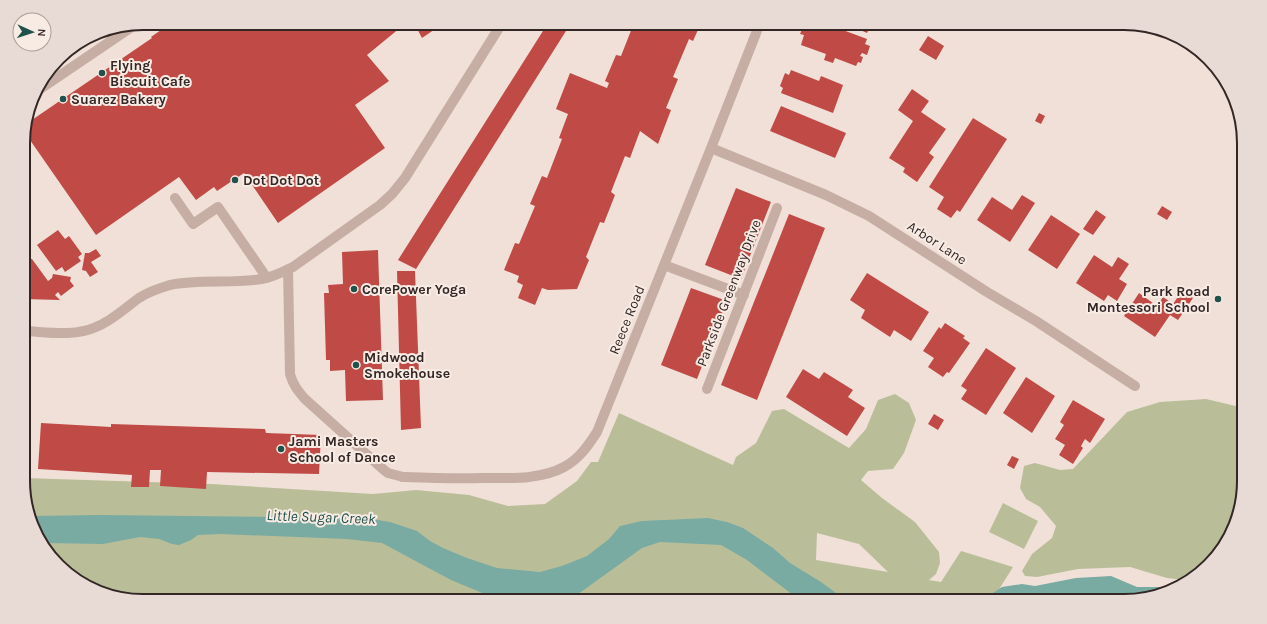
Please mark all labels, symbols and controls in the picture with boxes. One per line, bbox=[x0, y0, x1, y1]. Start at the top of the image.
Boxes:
north arrow bbox=[12, 12, 52, 52]
text: N bbox=[35, 28, 48, 37]
place label: Flying Biscuit Cafe bbox=[110, 57, 191, 90]
marker: Flying Biscuit Cafe bbox=[97, 68, 107, 78]
place label: Suarez Bakery bbox=[71, 91, 166, 108]
marker: Suarez Bakery bbox=[58, 94, 68, 104]
place label: Dot Dot Dot bbox=[243, 172, 320, 189]
marker: Dot Dot Dot bbox=[230, 175, 240, 185]
street label: Parkside Greenway Drive bbox=[693, 217, 765, 369]
street label: Arbor Lane bbox=[904, 218, 970, 268]
place label: CorePower Yoga bbox=[362, 281, 466, 298]
street label: Reece Road bbox=[605, 283, 649, 357]
place label: Park Road Montessori School bbox=[1087, 283, 1210, 316]
marker: CorePower Yoga bbox=[349, 284, 359, 294]
marker: Park Road Montessori School bbox=[1213, 294, 1223, 304]
place label: Midwood Smokehouse bbox=[364, 349, 450, 382]
marker: Midwood Smokehouse bbox=[351, 360, 361, 370]
place label: Jami Masters School of Dance bbox=[289, 433, 396, 466]
marker: Jami Masters School of Dance bbox=[276, 444, 286, 454]
water label: Little Sugar Creek bbox=[266, 506, 376, 528]

